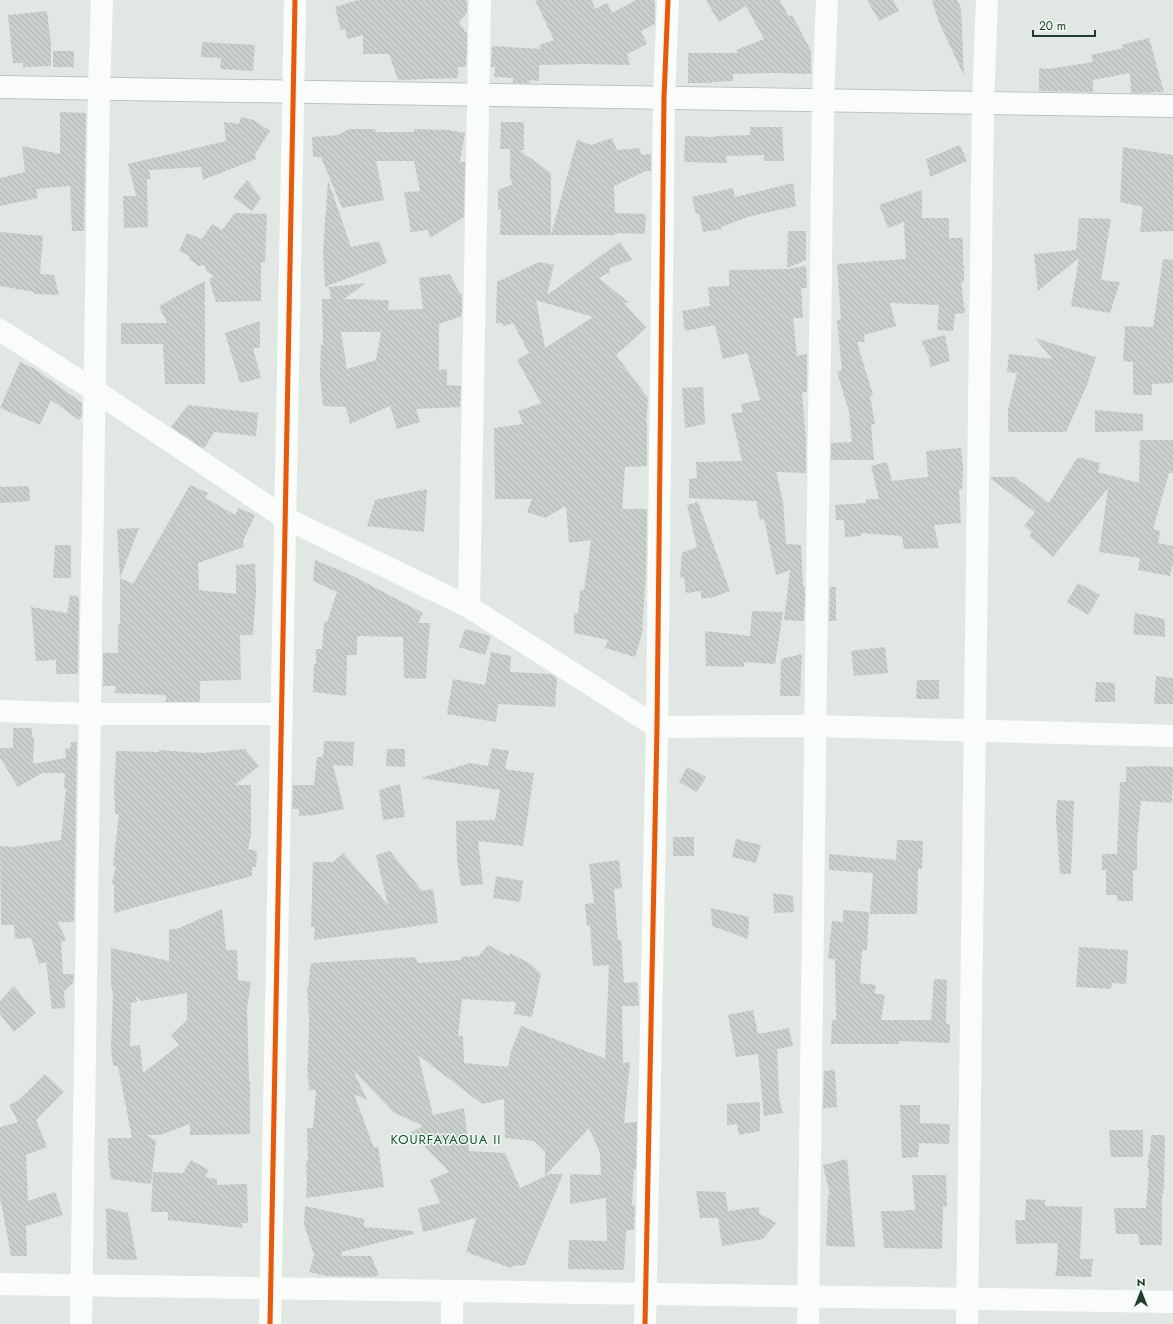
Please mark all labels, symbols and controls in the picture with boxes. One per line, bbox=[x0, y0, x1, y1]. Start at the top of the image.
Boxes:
scale bar bbox=[1033, 12, 1095, 38]
text: 20 m bbox=[1039, 17, 1066, 35]
district label: KOURFAYAOUA II bbox=[390, 1130, 502, 1149]
north arrow bbox=[1121, 1272, 1161, 1312]
text: N bbox=[1137, 1274, 1145, 1290]

